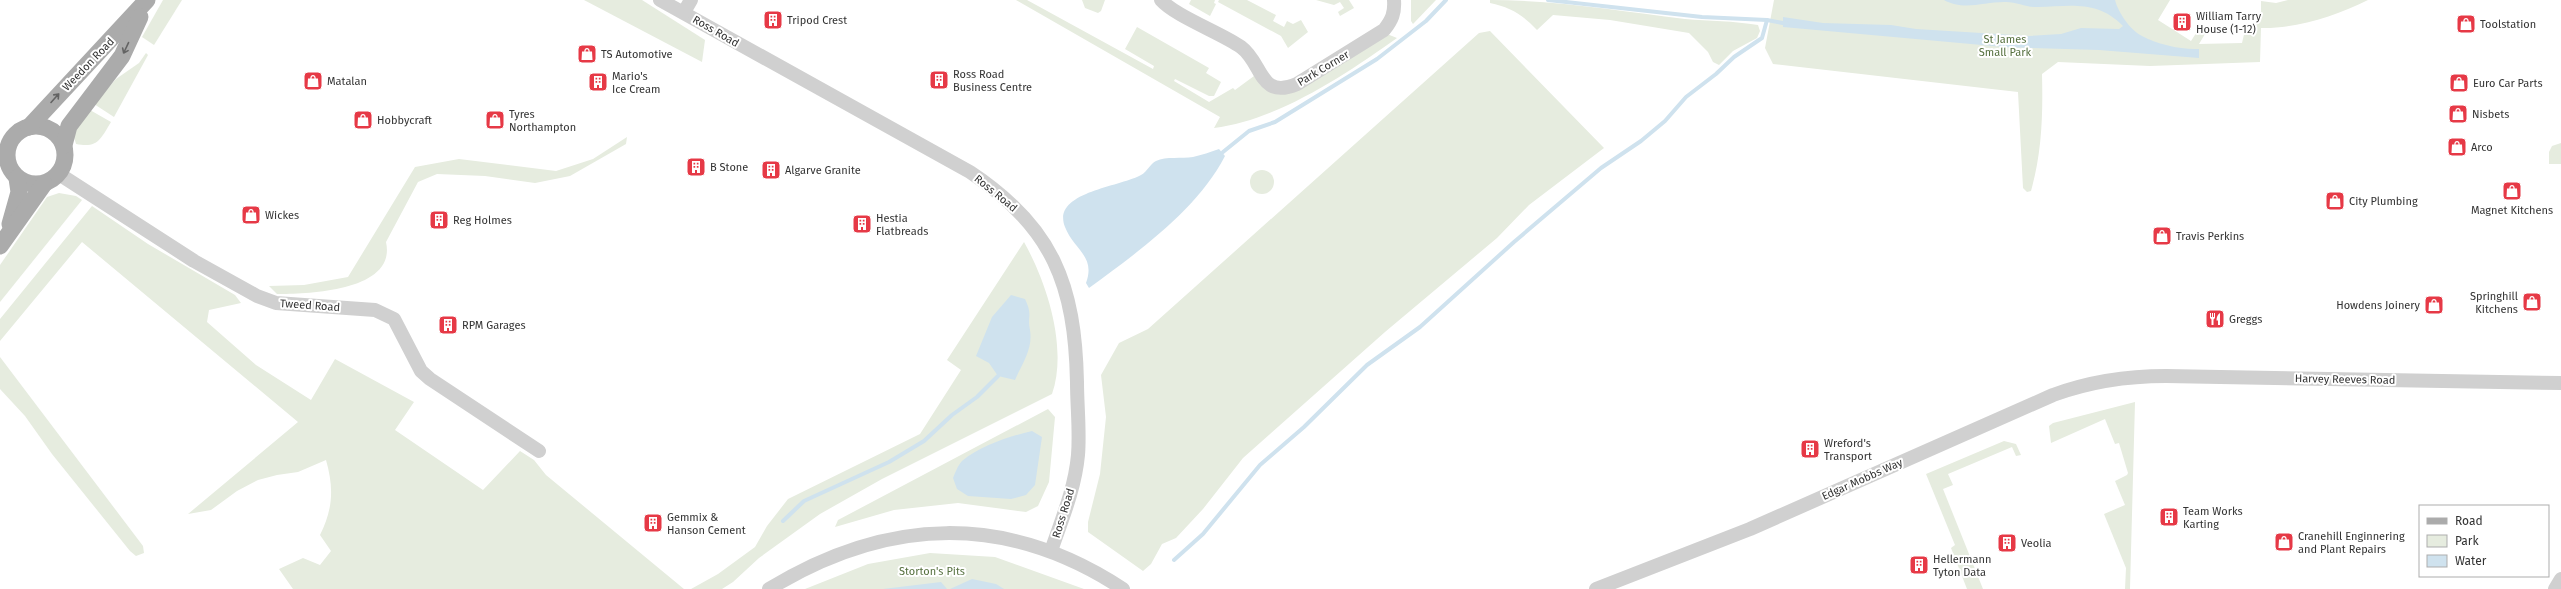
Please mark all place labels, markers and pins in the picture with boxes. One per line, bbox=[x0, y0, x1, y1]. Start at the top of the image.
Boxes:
building icon: Tripod Crest bbox=[762, 9, 784, 31]
place label: William Tarry House (1-12) bbox=[2196, 10, 2262, 36]
building icon: William Tarry House (1-12) bbox=[2171, 11, 2193, 33]
shop icon: Toolstation bbox=[2455, 13, 2477, 35]
place label: Tripod Crest bbox=[787, 14, 847, 27]
place label: Toolstation bbox=[2480, 18, 2536, 31]
shop icon: TS Automotive bbox=[576, 43, 598, 65]
place label: TS Automotive bbox=[601, 48, 673, 61]
place label: Ross Road Business Centre bbox=[953, 68, 1032, 94]
building icon: Ross Road Business Centre bbox=[928, 69, 950, 91]
shop icon: Matalan bbox=[302, 70, 324, 92]
place label: Mario's Ice Cream bbox=[612, 70, 660, 96]
building icon: Mario's Ice Cream bbox=[587, 71, 609, 93]
shop icon: Euro Car Parts bbox=[2448, 72, 2470, 94]
place label: Matalan bbox=[327, 75, 367, 88]
place label: Euro Car Parts bbox=[2473, 77, 2543, 90]
shop icon: Nisbets bbox=[2447, 103, 2469, 125]
place label: Tyres Northampton bbox=[509, 108, 576, 134]
place label: Nisbets bbox=[2472, 108, 2509, 121]
shop icon: Hobbycraft bbox=[352, 109, 374, 131]
shop icon: Tyres Northampton bbox=[484, 109, 506, 131]
place label: Hobbycraft bbox=[377, 114, 432, 127]
shop icon: Arco bbox=[2446, 136, 2468, 158]
place label: Arco bbox=[2471, 141, 2493, 154]
building icon: B Stone bbox=[685, 156, 707, 178]
building icon: Algarve Granite bbox=[760, 159, 782, 181]
place label: B Stone bbox=[710, 161, 748, 174]
place label: Algarve Granite bbox=[785, 164, 861, 177]
shop icon: Magnet Kitchens bbox=[2501, 180, 2523, 202]
shop icon: City Plumbing bbox=[2324, 190, 2346, 212]
place label: City Plumbing bbox=[2349, 195, 2418, 208]
shop icon: Wickes bbox=[240, 204, 262, 226]
place label: Magnet Kitchens bbox=[2471, 204, 2553, 217]
place label: Wickes bbox=[265, 209, 299, 222]
building icon: Reg Holmes bbox=[428, 209, 450, 231]
place label: Hestia Flatbreads bbox=[876, 212, 928, 238]
building icon: Hestia Flatbreads bbox=[851, 213, 873, 235]
place label: Reg Holmes bbox=[453, 214, 512, 227]
shop icon: Travis Perkins bbox=[2151, 225, 2173, 247]
place label: Travis Perkins bbox=[2176, 230, 2244, 243]
place label: Springhill Kitchens bbox=[2470, 290, 2518, 316]
shop icon: Springhill Kitchens bbox=[2521, 291, 2543, 313]
shop icon: Howdens Joinery bbox=[2423, 294, 2445, 316]
place label: Howdens Joinery bbox=[2336, 299, 2421, 312]
restaurant icon: Greggs bbox=[2204, 308, 2226, 330]
place label: Greggs bbox=[2229, 313, 2262, 326]
building icon: RPM Garages bbox=[437, 314, 459, 336]
place label: RPM Garages bbox=[462, 319, 526, 332]
place label: Wreford's Transport bbox=[1824, 437, 1872, 463]
building icon: Wreford's Transport bbox=[1799, 438, 1821, 460]
place label: Team Works Karting bbox=[2183, 505, 2243, 531]
building icon: Team Works Karting bbox=[2158, 506, 2180, 528]
place label: Gemmix & Hanson Cement bbox=[667, 511, 746, 537]
building icon: Gemmix & Hanson Cement bbox=[642, 512, 664, 534]
place label: Cranehill Enginnering and Plant Repairs bbox=[2298, 530, 2405, 556]
shop icon: Cranehill Enginnering and Plant Repairs bbox=[2273, 531, 2295, 553]
building icon: Veolia bbox=[1996, 532, 2018, 554]
place label: Veolia bbox=[2021, 537, 2052, 550]
place label: Hellermann Tyton Data bbox=[1933, 553, 1991, 579]
building icon: Hellermann Tyton Data bbox=[1908, 554, 1930, 576]

